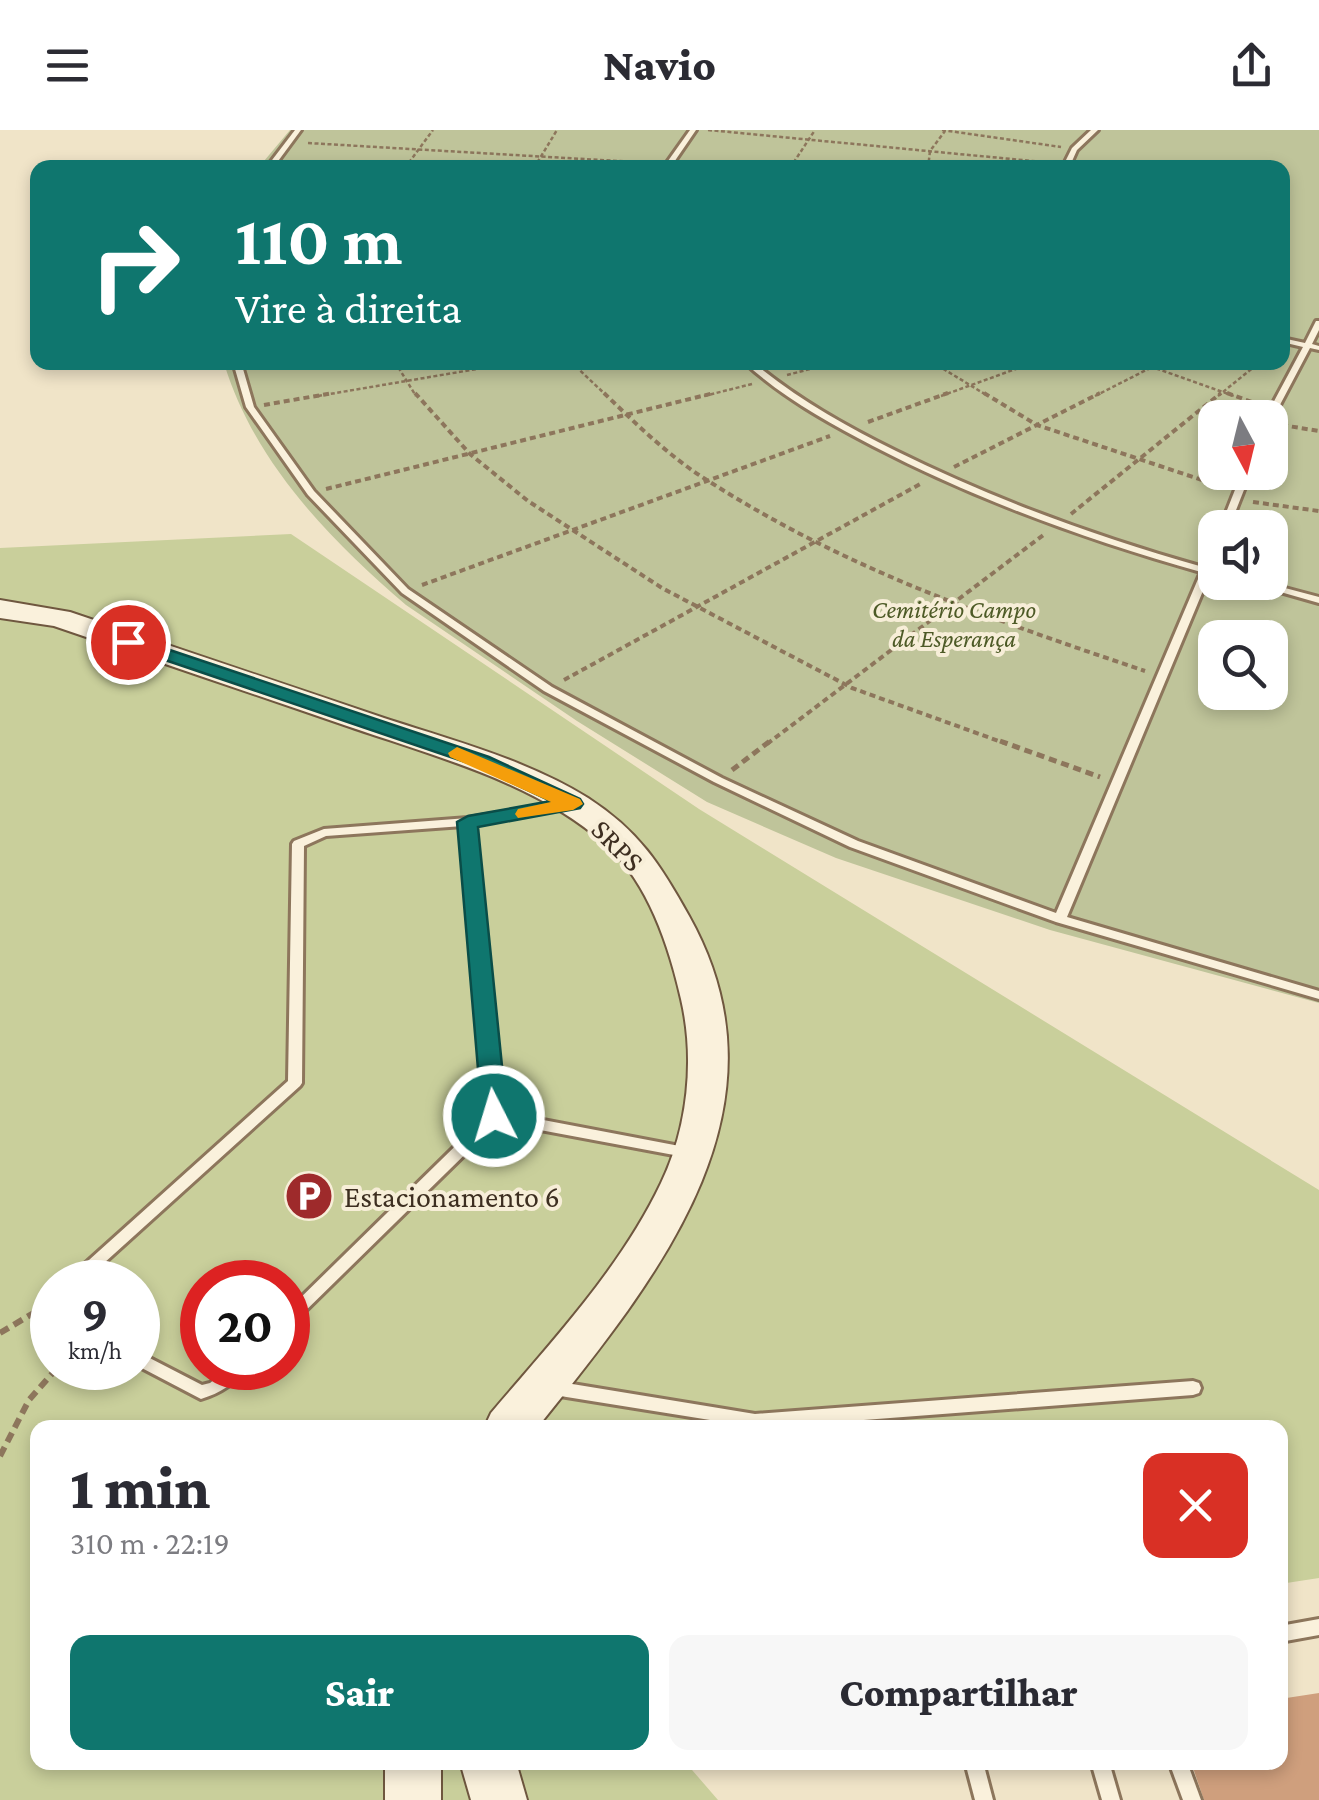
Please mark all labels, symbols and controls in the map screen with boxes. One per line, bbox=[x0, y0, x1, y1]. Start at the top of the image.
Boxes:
icon: menu bbox=[40, 38, 95, 93]
icon: share bbox=[1224, 38, 1279, 93]
text: Navio bbox=[603, 40, 716, 90]
icon: right bbox=[70, 200, 200, 330]
text: 110 m bbox=[235, 201, 403, 279]
text: Vire à direita bbox=[235, 283, 462, 333]
north arrow bbox=[1198, 400, 1288, 490]
map controls bbox=[1198, 400, 1288, 710]
button: sound bbox=[1198, 510, 1288, 600]
park label: Cemitério Campo da Esperança bbox=[872, 596, 1036, 653]
pin bbox=[86, 600, 171, 685]
icon: arrive bbox=[101, 615, 156, 670]
button: search bbox=[1198, 620, 1288, 710]
street label: SRPS bbox=[585, 812, 651, 878]
position arrow bbox=[442, 1064, 546, 1168]
parking icon: Estacionamento 6 bbox=[283, 1170, 335, 1222]
place label: Estacionamento 6 bbox=[344, 1180, 560, 1213]
speed limit sign: 20 bbox=[180, 1260, 310, 1390]
text: 9 bbox=[81, 1285, 109, 1341]
text: km/h bbox=[68, 1337, 122, 1364]
button: close bbox=[1143, 1453, 1248, 1558]
text: 1 min bbox=[70, 1454, 210, 1521]
text: 310 m · 22:19 bbox=[70, 1525, 230, 1561]
button: Sair bbox=[70, 1635, 649, 1750]
button: Compartilhar bbox=[669, 1635, 1248, 1750]

